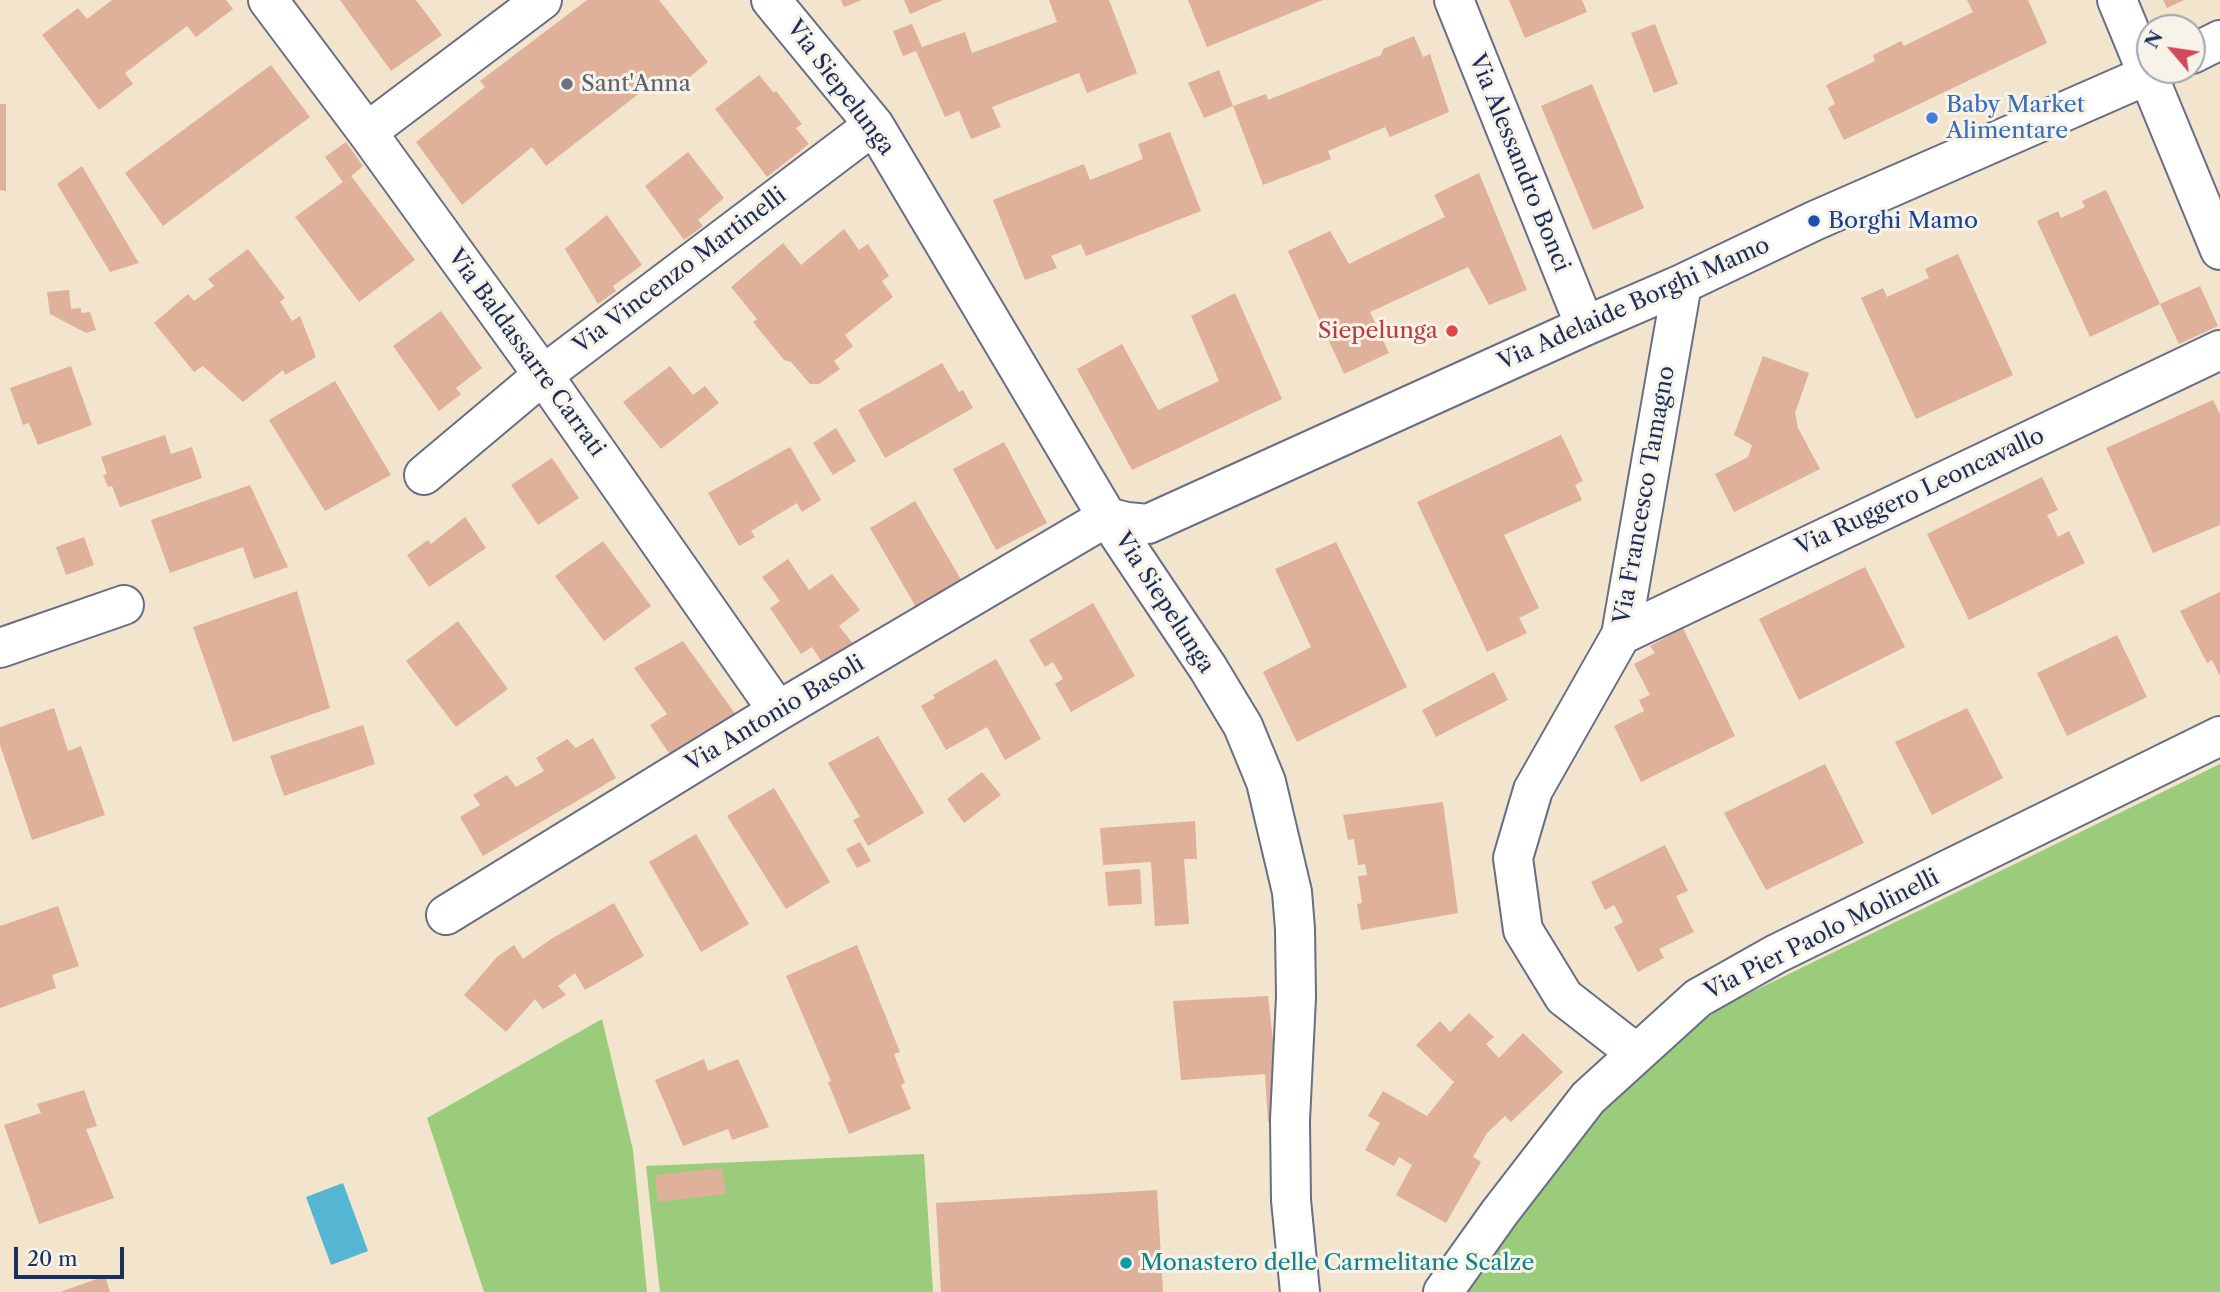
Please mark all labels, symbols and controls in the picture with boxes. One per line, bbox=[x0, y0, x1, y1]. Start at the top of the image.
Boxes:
north arrow bbox=[2136, 14, 2206, 84]
street label: Via Siepelunga bbox=[780, 15, 900, 161]
text: N bbox=[2140, 27, 2168, 52]
street label: Via Alessandro Bonci bbox=[1463, 50, 1575, 276]
place label: Sant'Anna bbox=[581, 70, 691, 98]
marker: Sant'Anna bbox=[559, 76, 575, 92]
place label: Baby Market Alimentare bbox=[1946, 91, 2085, 145]
marker: Baby Market Alimentare bbox=[1924, 110, 1940, 126]
street label: Via Vincenzo Martinelli bbox=[568, 182, 792, 360]
place label: Borghi Mamo bbox=[1828, 207, 1978, 235]
marker: Borghi Mamo bbox=[1806, 213, 1822, 229]
street label: Via Adelaide Borghi Mamo bbox=[1494, 231, 1774, 377]
street label: Via Baldassarre Carrati bbox=[441, 244, 611, 462]
place label: Siepelunga bbox=[1318, 317, 1438, 345]
marker: Siepelunga bbox=[1444, 323, 1460, 339]
street label: Via Francesco Tamagno bbox=[1609, 364, 1681, 626]
street label: Via Ruggero Leoncavallo bbox=[1791, 422, 2049, 562]
street label: Via Siepelunga bbox=[1108, 527, 1220, 679]
street label: Via Antonio Basoli bbox=[681, 650, 869, 778]
street label: Via Pier Paolo Molinelli bbox=[1700, 864, 1944, 1006]
scale bar bbox=[18, 1232, 128, 1276]
text: 20 m bbox=[27, 1246, 78, 1271]
place label: Monastero delle Carmelitane Scalze bbox=[1140, 1249, 1534, 1277]
marker: Monastero delle Carmelitane Scalze bbox=[1118, 1255, 1134, 1271]

